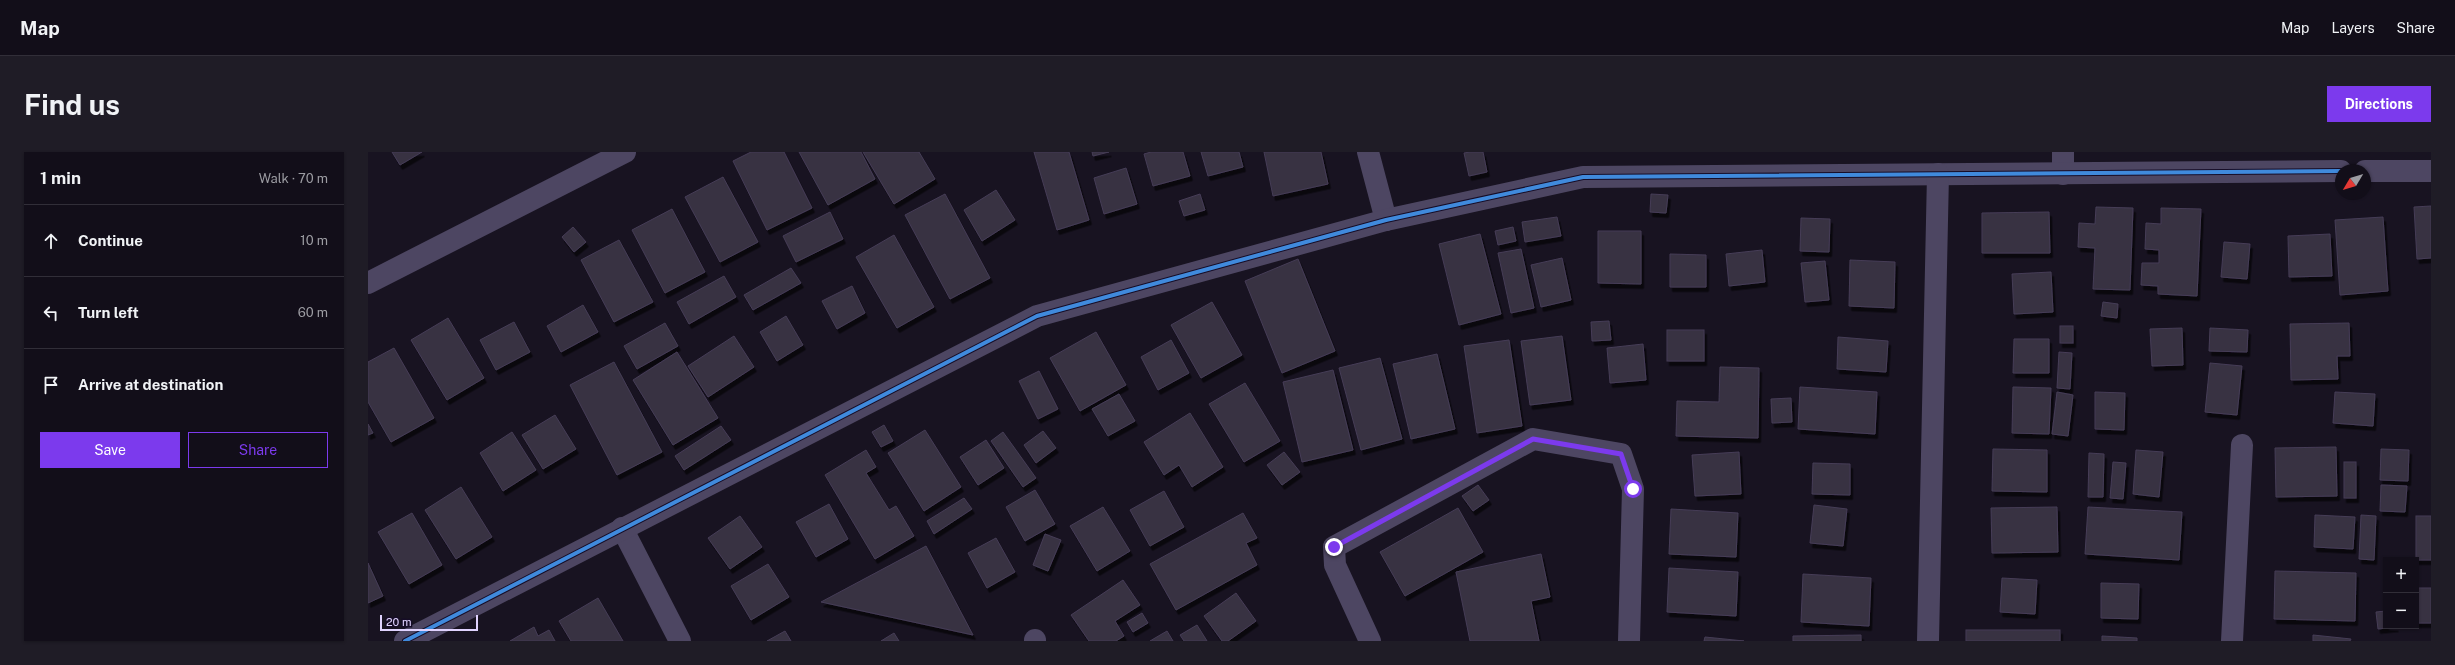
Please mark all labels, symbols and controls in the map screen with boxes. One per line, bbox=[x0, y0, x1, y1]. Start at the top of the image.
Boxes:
text: Map bbox=[20, 17, 60, 39]
text: Map bbox=[2281, 20, 2309, 36]
text: Layers bbox=[2331, 20, 2375, 36]
text: Share bbox=[2397, 20, 2435, 36]
button: Directions bbox=[2327, 86, 2431, 122]
text: Find us bbox=[24, 88, 120, 121]
north arrow bbox=[2335, 164, 2371, 200]
text: 1 min bbox=[40, 168, 81, 188]
text: Walk · 70 m bbox=[259, 171, 328, 186]
icon: ahead bbox=[40, 230, 62, 252]
text: Continue bbox=[78, 232, 143, 249]
text: 10 m bbox=[300, 233, 328, 248]
icon: left bbox=[40, 302, 62, 324]
text: Turn left bbox=[78, 304, 139, 321]
text: 60 m bbox=[298, 305, 328, 320]
icon: arrive bbox=[40, 374, 62, 396]
text: Arrive at destination bbox=[78, 376, 223, 393]
button: Save bbox=[40, 432, 180, 468]
button: Share bbox=[188, 432, 328, 468]
route start bbox=[1624, 480, 1642, 498]
route end bbox=[1325, 538, 1343, 556]
map controls bbox=[2383, 557, 2419, 629]
button: + bbox=[2383, 557, 2419, 593]
button: − bbox=[2383, 593, 2419, 629]
scale bar bbox=[380, 613, 478, 632]
text: 20 m bbox=[386, 616, 411, 628]

